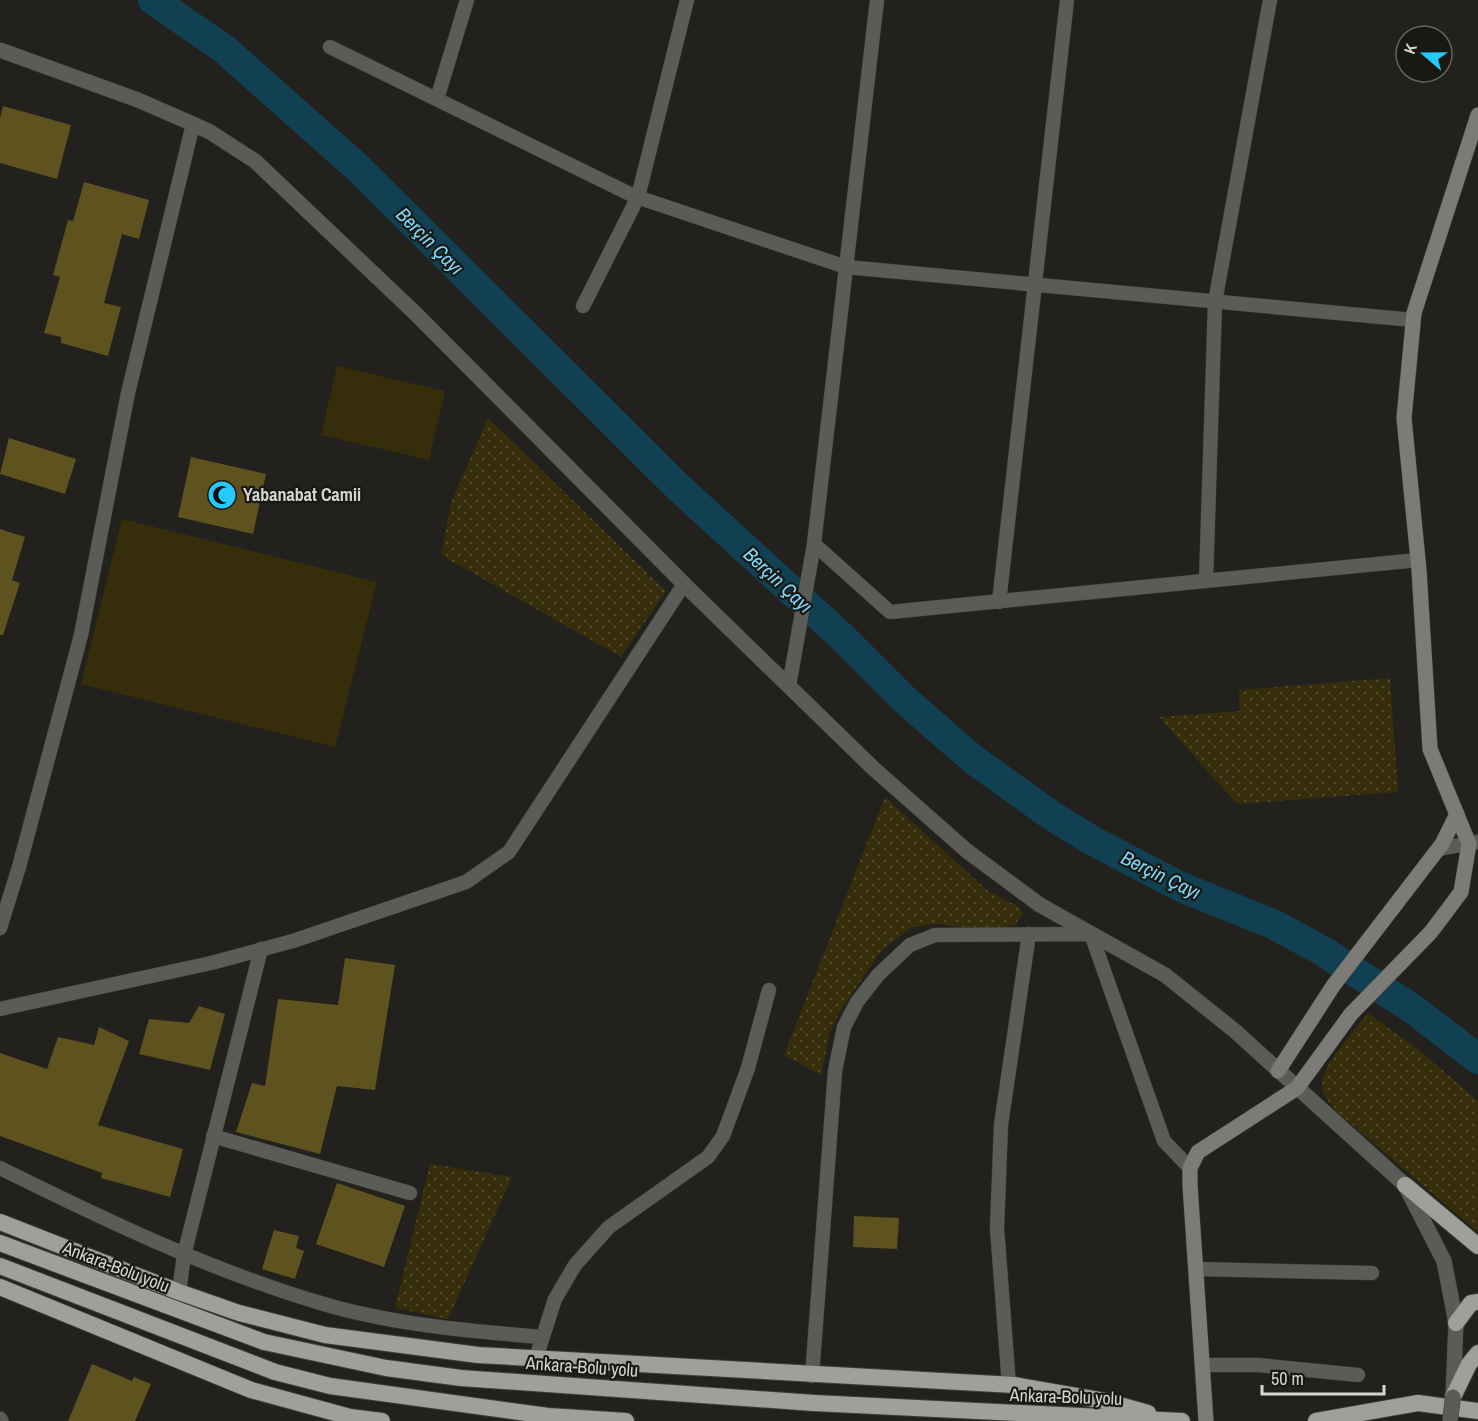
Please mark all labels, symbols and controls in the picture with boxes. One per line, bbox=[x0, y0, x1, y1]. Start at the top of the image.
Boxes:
north arrow bbox=[1394, 24, 1454, 84]
text: K bbox=[1398, 40, 1422, 57]
water label: Berçin Çayı bbox=[391, 201, 470, 280]
mosque icon: Yabanabat Camii bbox=[206, 479, 238, 511]
place label: Yabanabat Camii bbox=[243, 482, 361, 507]
water label: Berçin Çayı bbox=[738, 541, 819, 619]
water label: Berçin Çayı bbox=[1117, 844, 1206, 905]
street label: Ankara-Bolu yolu bbox=[58, 1234, 173, 1298]
street label: Ankara-Bolu yolu bbox=[524, 1350, 639, 1383]
scale bar bbox=[1262, 1358, 1384, 1396]
text: 50 m bbox=[1271, 1366, 1304, 1391]
street label: Ankara-Bolu yolu bbox=[1008, 1382, 1123, 1411]

